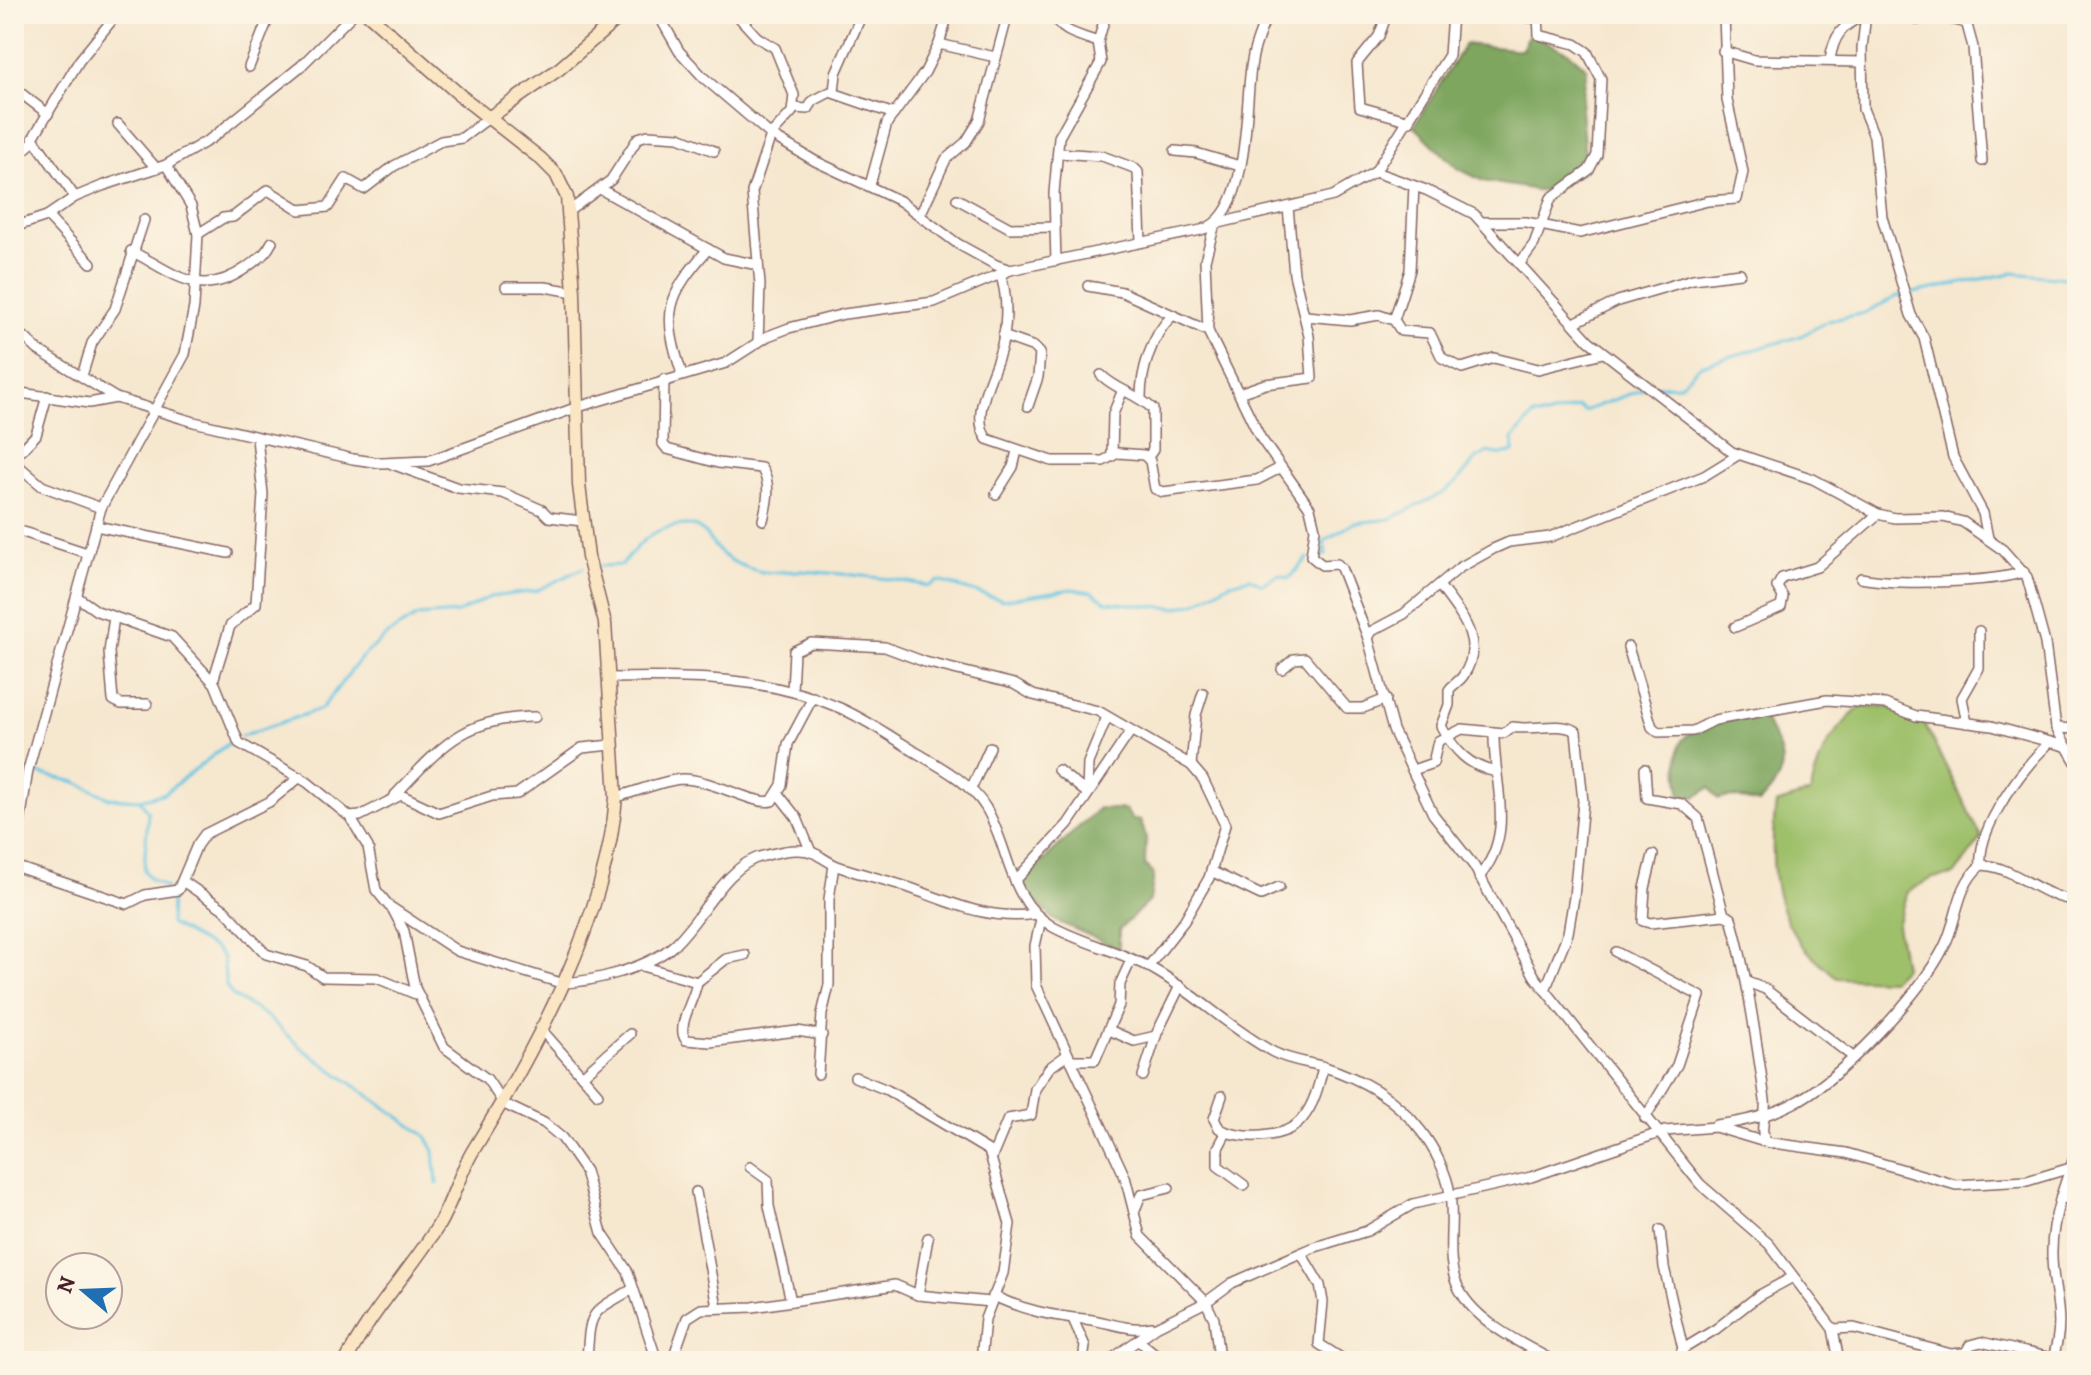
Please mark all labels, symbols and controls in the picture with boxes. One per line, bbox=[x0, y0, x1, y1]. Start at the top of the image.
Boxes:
north arrow bbox=[44, 1251, 124, 1331]
text: N bbox=[49, 1272, 83, 1297]

